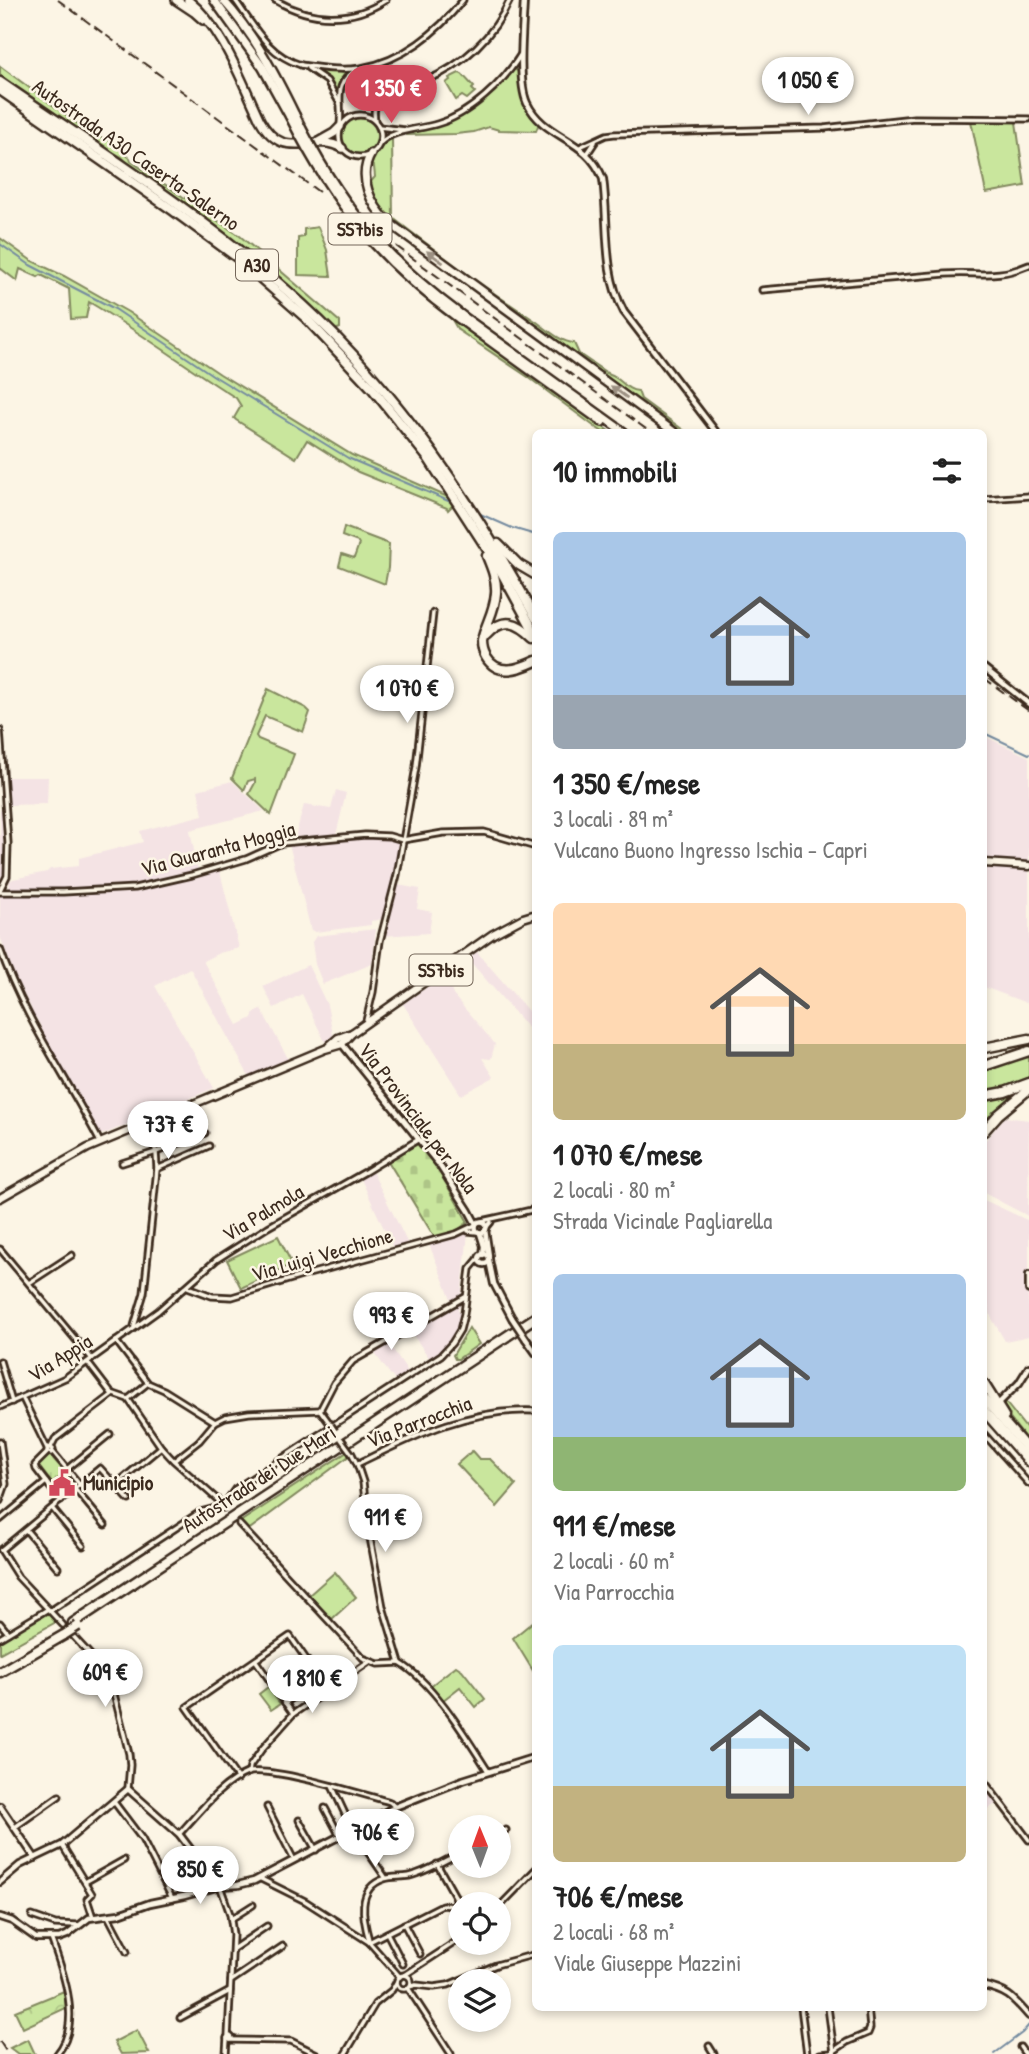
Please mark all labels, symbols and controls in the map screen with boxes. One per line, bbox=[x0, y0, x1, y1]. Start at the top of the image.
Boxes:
pin: 1 050 € bbox=[743, 58, 873, 117]
text: 1 050 € bbox=[778, 64, 838, 95]
pin: 1 350 € bbox=[326, 66, 456, 125]
street label: Autostrada A30 Caserta-Salerno bbox=[27, 72, 246, 237]
text: 1 350 € bbox=[361, 72, 421, 103]
road number: SS7bis bbox=[328, 214, 392, 244]
road number: A30 bbox=[236, 249, 278, 280]
one-way arrow bbox=[426, 251, 444, 265]
one-way arrow bbox=[609, 385, 628, 399]
text: 10 immobili bbox=[553, 451, 678, 491]
icon: filters bbox=[928, 452, 966, 490]
icon: home bbox=[697, 578, 823, 704]
pin: 1 070 € bbox=[342, 666, 472, 725]
text: 1 070 € bbox=[376, 672, 438, 703]
text: 1 350 €/mese bbox=[553, 763, 700, 803]
text: 3 locali · 89 m² bbox=[553, 803, 673, 834]
street label: Via Quaranta Moggia bbox=[138, 814, 298, 883]
text: Vulcano Buono Ingresso Ischia - Capri bbox=[553, 834, 868, 865]
icon: home bbox=[697, 949, 823, 1075]
road number: SS7bis bbox=[410, 954, 472, 986]
street label: Via Provinciale per Nola bbox=[352, 1036, 485, 1199]
pin: 737 € bbox=[119, 1102, 217, 1161]
text: 737 € bbox=[143, 1108, 193, 1139]
text: 1 070 €/mese bbox=[553, 1134, 702, 1174]
text: 2 locali · 80 m² bbox=[553, 1174, 675, 1205]
street label: Via Palmola bbox=[217, 1177, 309, 1248]
text: Strada Vicinale Pagliarella bbox=[553, 1205, 772, 1236]
street label: Via Luigi Vecchione bbox=[248, 1221, 396, 1289]
pin: 993 € bbox=[342, 1292, 440, 1352]
text: 993 € bbox=[369, 1299, 413, 1330]
icon: home bbox=[697, 1320, 823, 1446]
street label: Via Appia bbox=[22, 1327, 97, 1389]
street label: Via Parrocchia bbox=[362, 1388, 476, 1455]
street label: Autostrada dei Due Mari bbox=[176, 1418, 341, 1539]
public building icon: Municipio bbox=[47, 1468, 77, 1498]
place label: Municipio bbox=[83, 1468, 154, 1498]
pin: 911 € bbox=[336, 1494, 434, 1554]
text: 911 € bbox=[364, 1501, 406, 1532]
text: 911 €/mese bbox=[553, 1505, 676, 1545]
text: 2 locali · 60 m² bbox=[553, 1545, 675, 1576]
text: Via Parrocchia bbox=[553, 1576, 674, 1607]
pin: 609 € bbox=[56, 1650, 154, 1709]
text: 609 € bbox=[83, 1656, 127, 1687]
pin: 1 810 € bbox=[247, 1656, 377, 1715]
text: 1 810 € bbox=[283, 1662, 341, 1693]
icon: home bbox=[697, 1691, 823, 1817]
pin: 706 € bbox=[326, 1810, 424, 1869]
north arrow bbox=[448, 1815, 511, 1878]
map controls bbox=[448, 1815, 511, 2032]
text: 706 € bbox=[351, 1816, 399, 1847]
pin: 850 € bbox=[151, 1846, 249, 1906]
text: 850 € bbox=[177, 1853, 223, 1884]
text: 706 €/mese bbox=[553, 1876, 683, 1916]
button: locate bbox=[448, 1892, 511, 1955]
text: 2 locali · 68 m² bbox=[553, 1916, 674, 1947]
text: Viale Giuseppe Mazzini bbox=[553, 1947, 741, 1978]
button: layers bbox=[448, 1969, 511, 2032]

